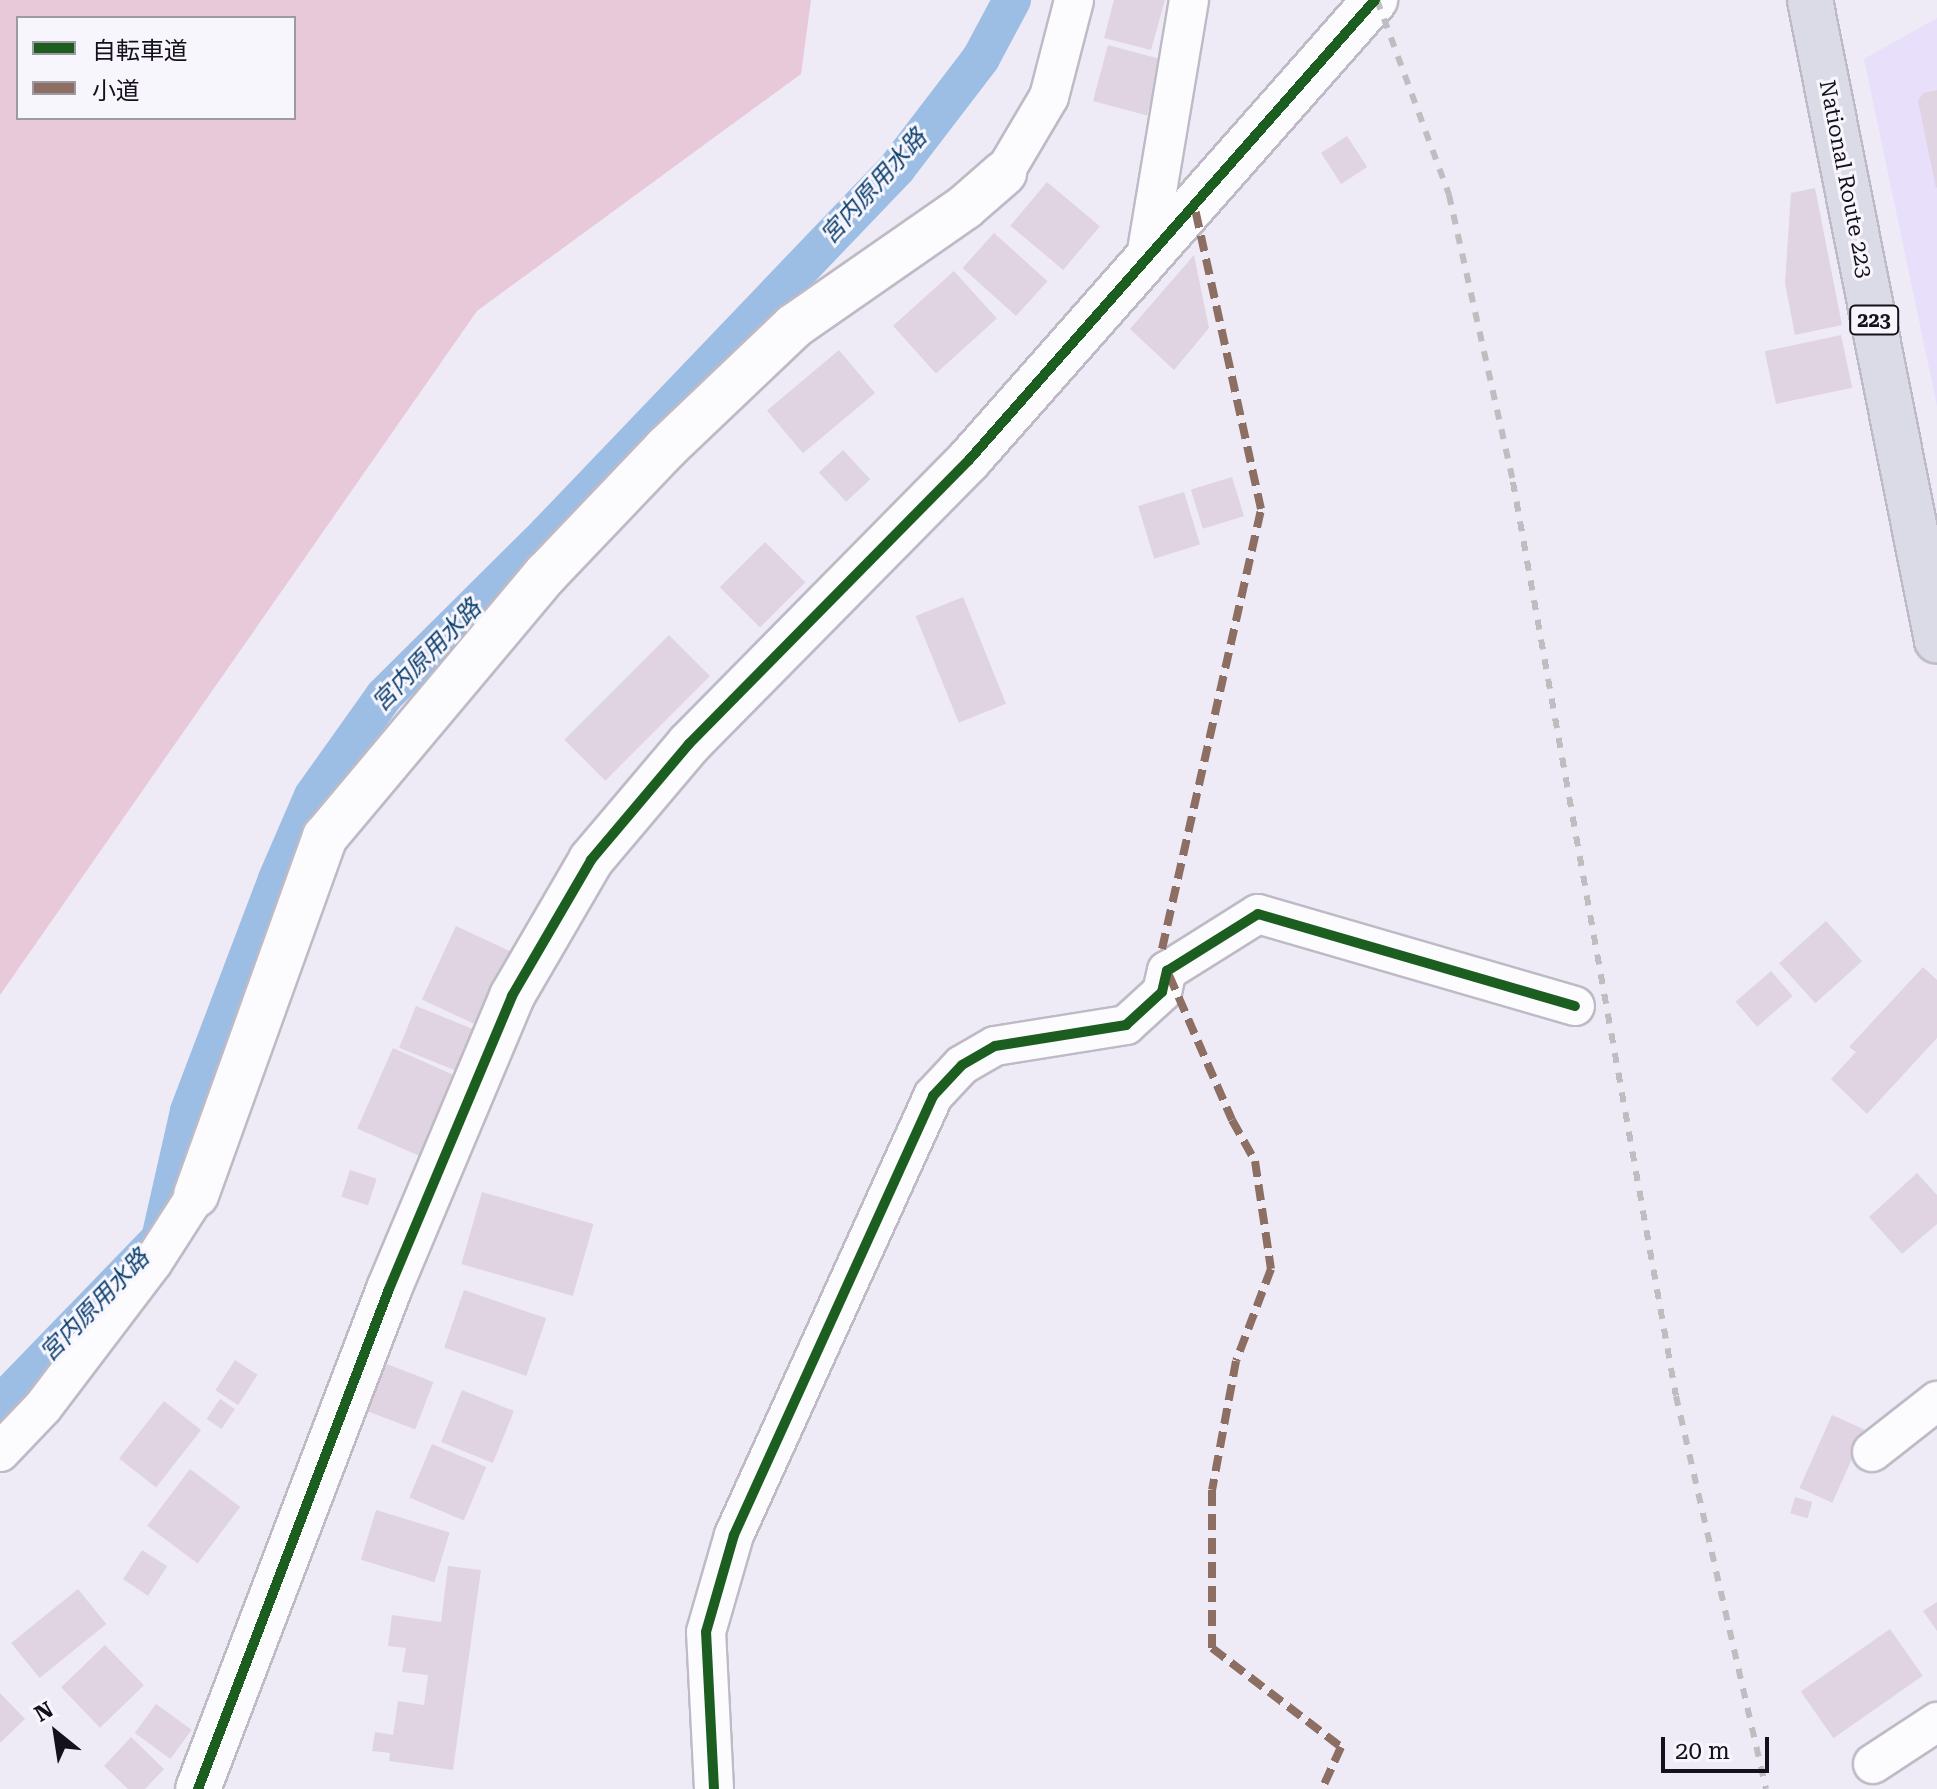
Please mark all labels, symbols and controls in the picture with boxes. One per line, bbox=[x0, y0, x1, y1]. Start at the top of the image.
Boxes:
legend bbox=[16, 16, 296, 120]
text: 自転車道 bbox=[92, 37, 188, 65]
text: 小道 bbox=[92, 77, 140, 105]
street label: National Route 223 bbox=[1814, 78, 1878, 280]
water label: 宮内原用水路 bbox=[815, 124, 933, 250]
road number: 223 bbox=[1848, 304, 1900, 336]
water label: 宮内原用水路 bbox=[367, 594, 487, 718]
water label: 宮内原用水路 bbox=[35, 1244, 155, 1368]
north arrow bbox=[16, 1693, 96, 1773]
text: N bbox=[30, 1697, 57, 1727]
scale bar bbox=[1665, 1721, 1773, 1771]
text: 20 m bbox=[1675, 1737, 1730, 1765]

